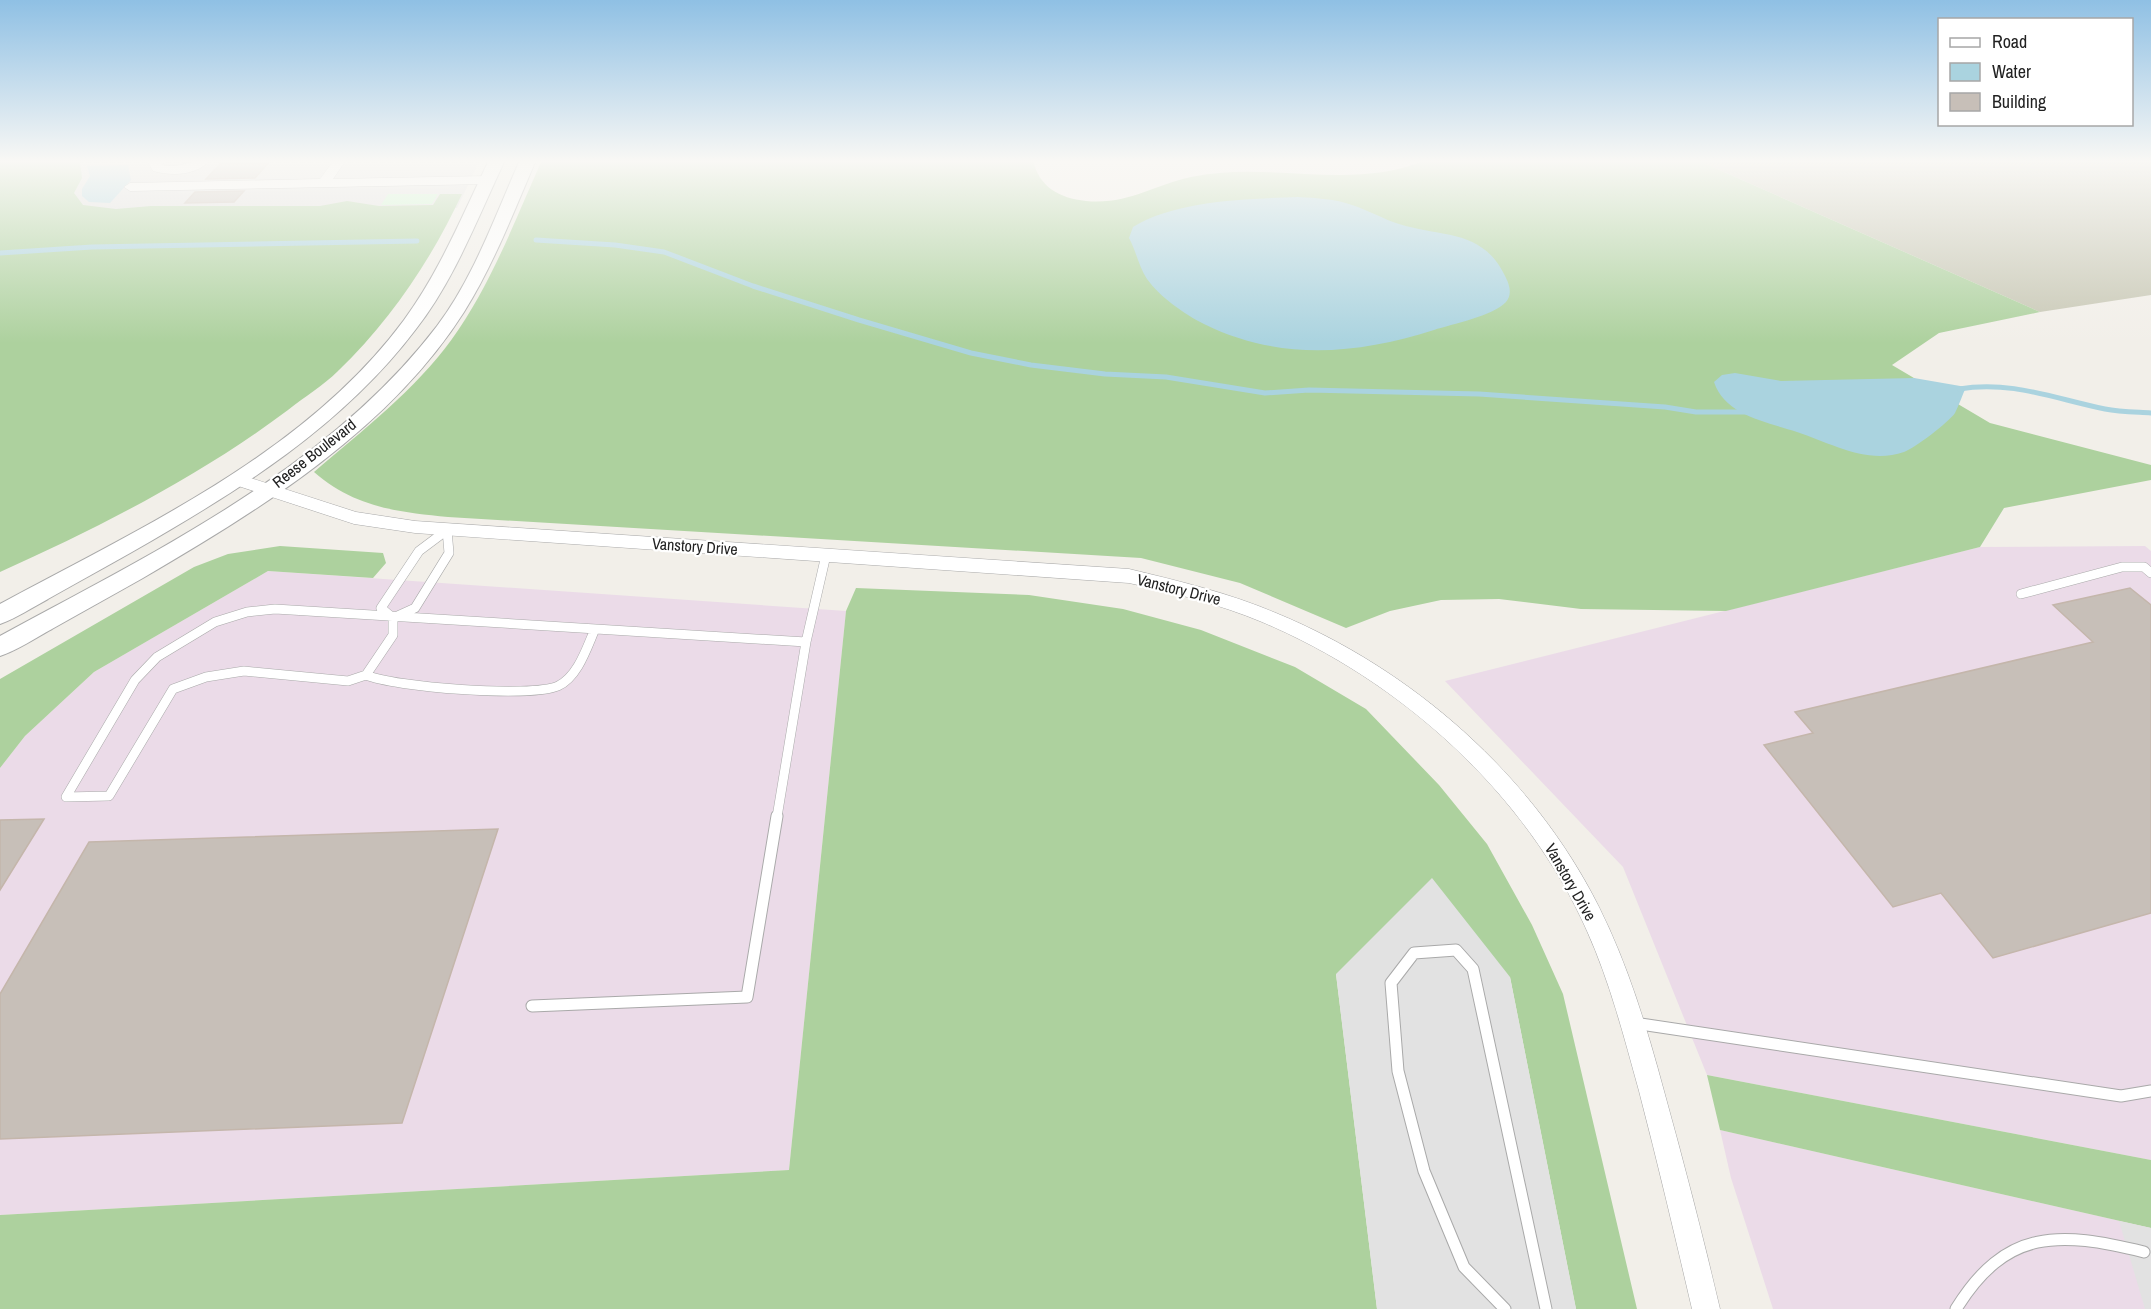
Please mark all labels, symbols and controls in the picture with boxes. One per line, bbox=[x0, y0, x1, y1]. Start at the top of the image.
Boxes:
legend bbox=[1938, 18, 2133, 126]
text: Road bbox=[1992, 29, 2027, 54]
text: Water bbox=[1992, 59, 2031, 84]
text: Building bbox=[1992, 89, 2047, 114]
street label: Reese Boulevard bbox=[268, 413, 360, 493]
street label: Vanstory Drive bbox=[651, 532, 739, 560]
street label: Vanstory Drive bbox=[1135, 568, 1223, 610]
street label: Vanstory Drive bbox=[1540, 839, 1602, 925]

